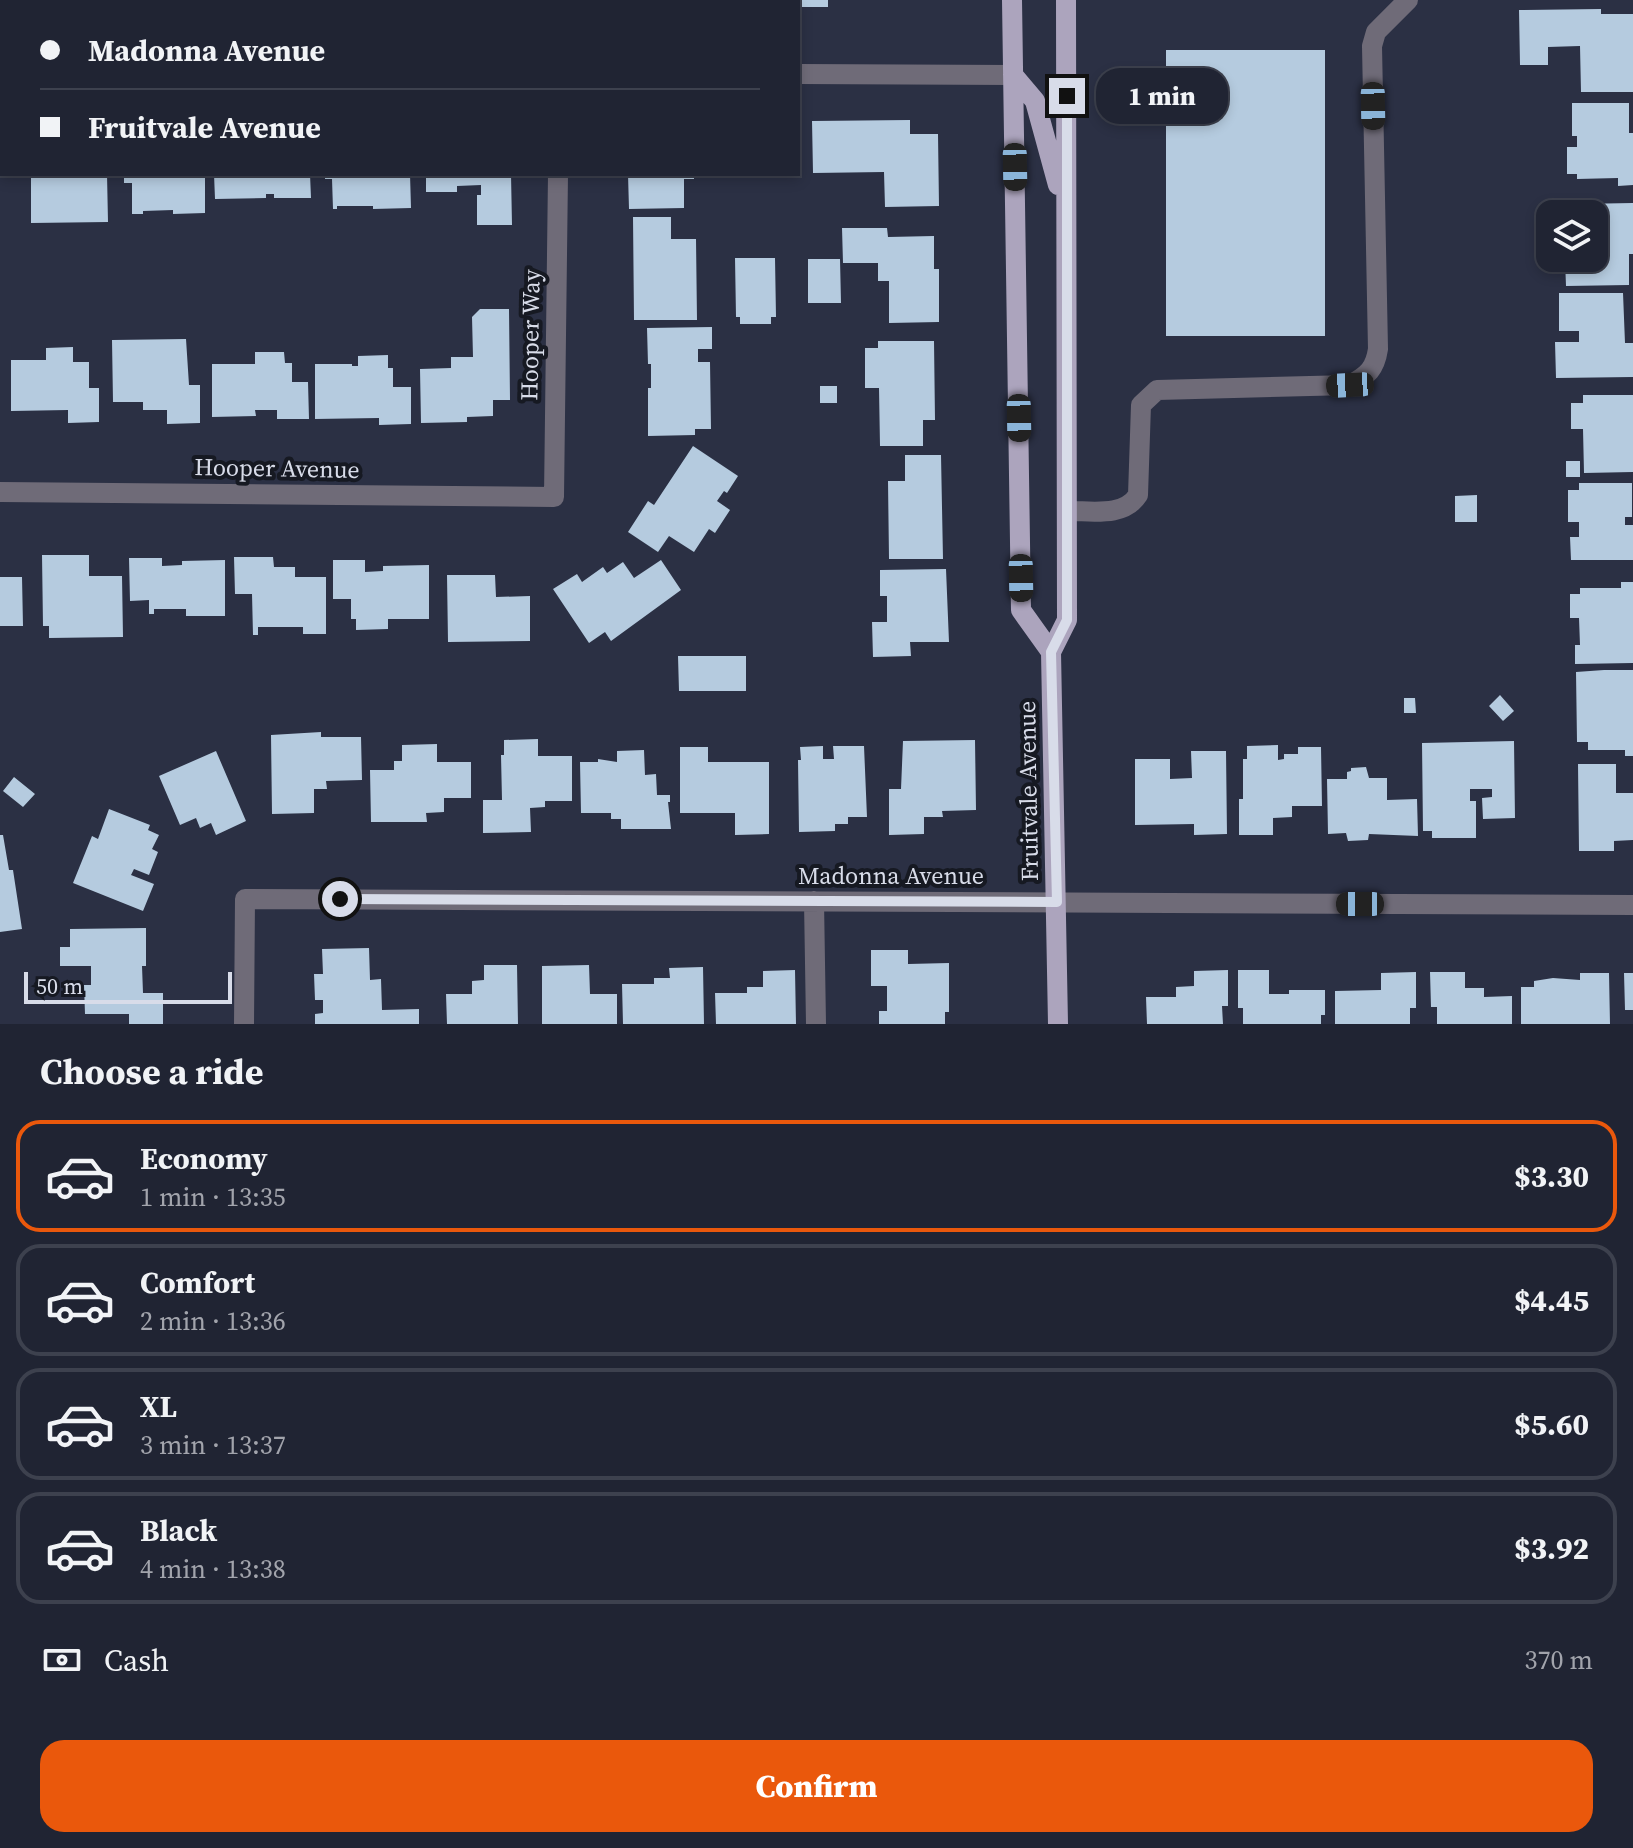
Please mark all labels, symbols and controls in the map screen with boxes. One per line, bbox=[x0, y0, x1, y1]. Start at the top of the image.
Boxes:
text: Madonna Avenue bbox=[88, 30, 325, 71]
callout: 1 min bbox=[1095, 68, 1227, 124]
route end bbox=[1049, 78, 1085, 114]
text: 1 min bbox=[1128, 78, 1196, 114]
car bbox=[1361, 82, 1385, 130]
text: Fruitvale Avenue bbox=[88, 107, 321, 148]
car bbox=[1003, 143, 1027, 191]
map controls bbox=[1536, 200, 1608, 272]
button: layers bbox=[1536, 200, 1608, 272]
street label: Hooper Way bbox=[512, 268, 548, 401]
car bbox=[1325, 372, 1375, 398]
car bbox=[1007, 394, 1031, 442]
street label: Hooper Avenue bbox=[194, 450, 360, 486]
car bbox=[1009, 554, 1033, 602]
street label: Fruitvale Avenue bbox=[1010, 700, 1046, 882]
street label: Madonna Avenue bbox=[798, 859, 984, 892]
route start bbox=[322, 881, 358, 917]
car bbox=[1336, 892, 1384, 916]
scale bar bbox=[24, 968, 232, 1004]
text: 50 m bbox=[36, 971, 83, 1001]
text: Choose a ride bbox=[40, 1047, 263, 1096]
text: Economy bbox=[140, 1138, 268, 1179]
icon: car bbox=[44, 1140, 116, 1212]
text: $3.30 bbox=[1514, 1156, 1589, 1197]
text: 1 min · 13:35 bbox=[140, 1179, 286, 1215]
text: Comfort bbox=[140, 1262, 255, 1303]
icon: car bbox=[44, 1264, 116, 1336]
text: $4.45 bbox=[1514, 1280, 1589, 1321]
text: 2 min · 13:36 bbox=[140, 1303, 286, 1339]
text: XL bbox=[140, 1386, 177, 1427]
icon: car bbox=[44, 1388, 116, 1460]
text: $5.60 bbox=[1514, 1404, 1589, 1445]
text: 3 min · 13:37 bbox=[140, 1427, 286, 1463]
text: Black bbox=[140, 1510, 217, 1551]
icon: car bbox=[44, 1512, 116, 1584]
text: $3.92 bbox=[1514, 1528, 1589, 1569]
text: 4 min · 13:38 bbox=[140, 1551, 286, 1587]
icon: cash bbox=[40, 1638, 84, 1682]
text: Cash bbox=[104, 1640, 169, 1681]
text: 370 m bbox=[1525, 1642, 1593, 1678]
button: Confirm bbox=[40, 1740, 1593, 1832]

